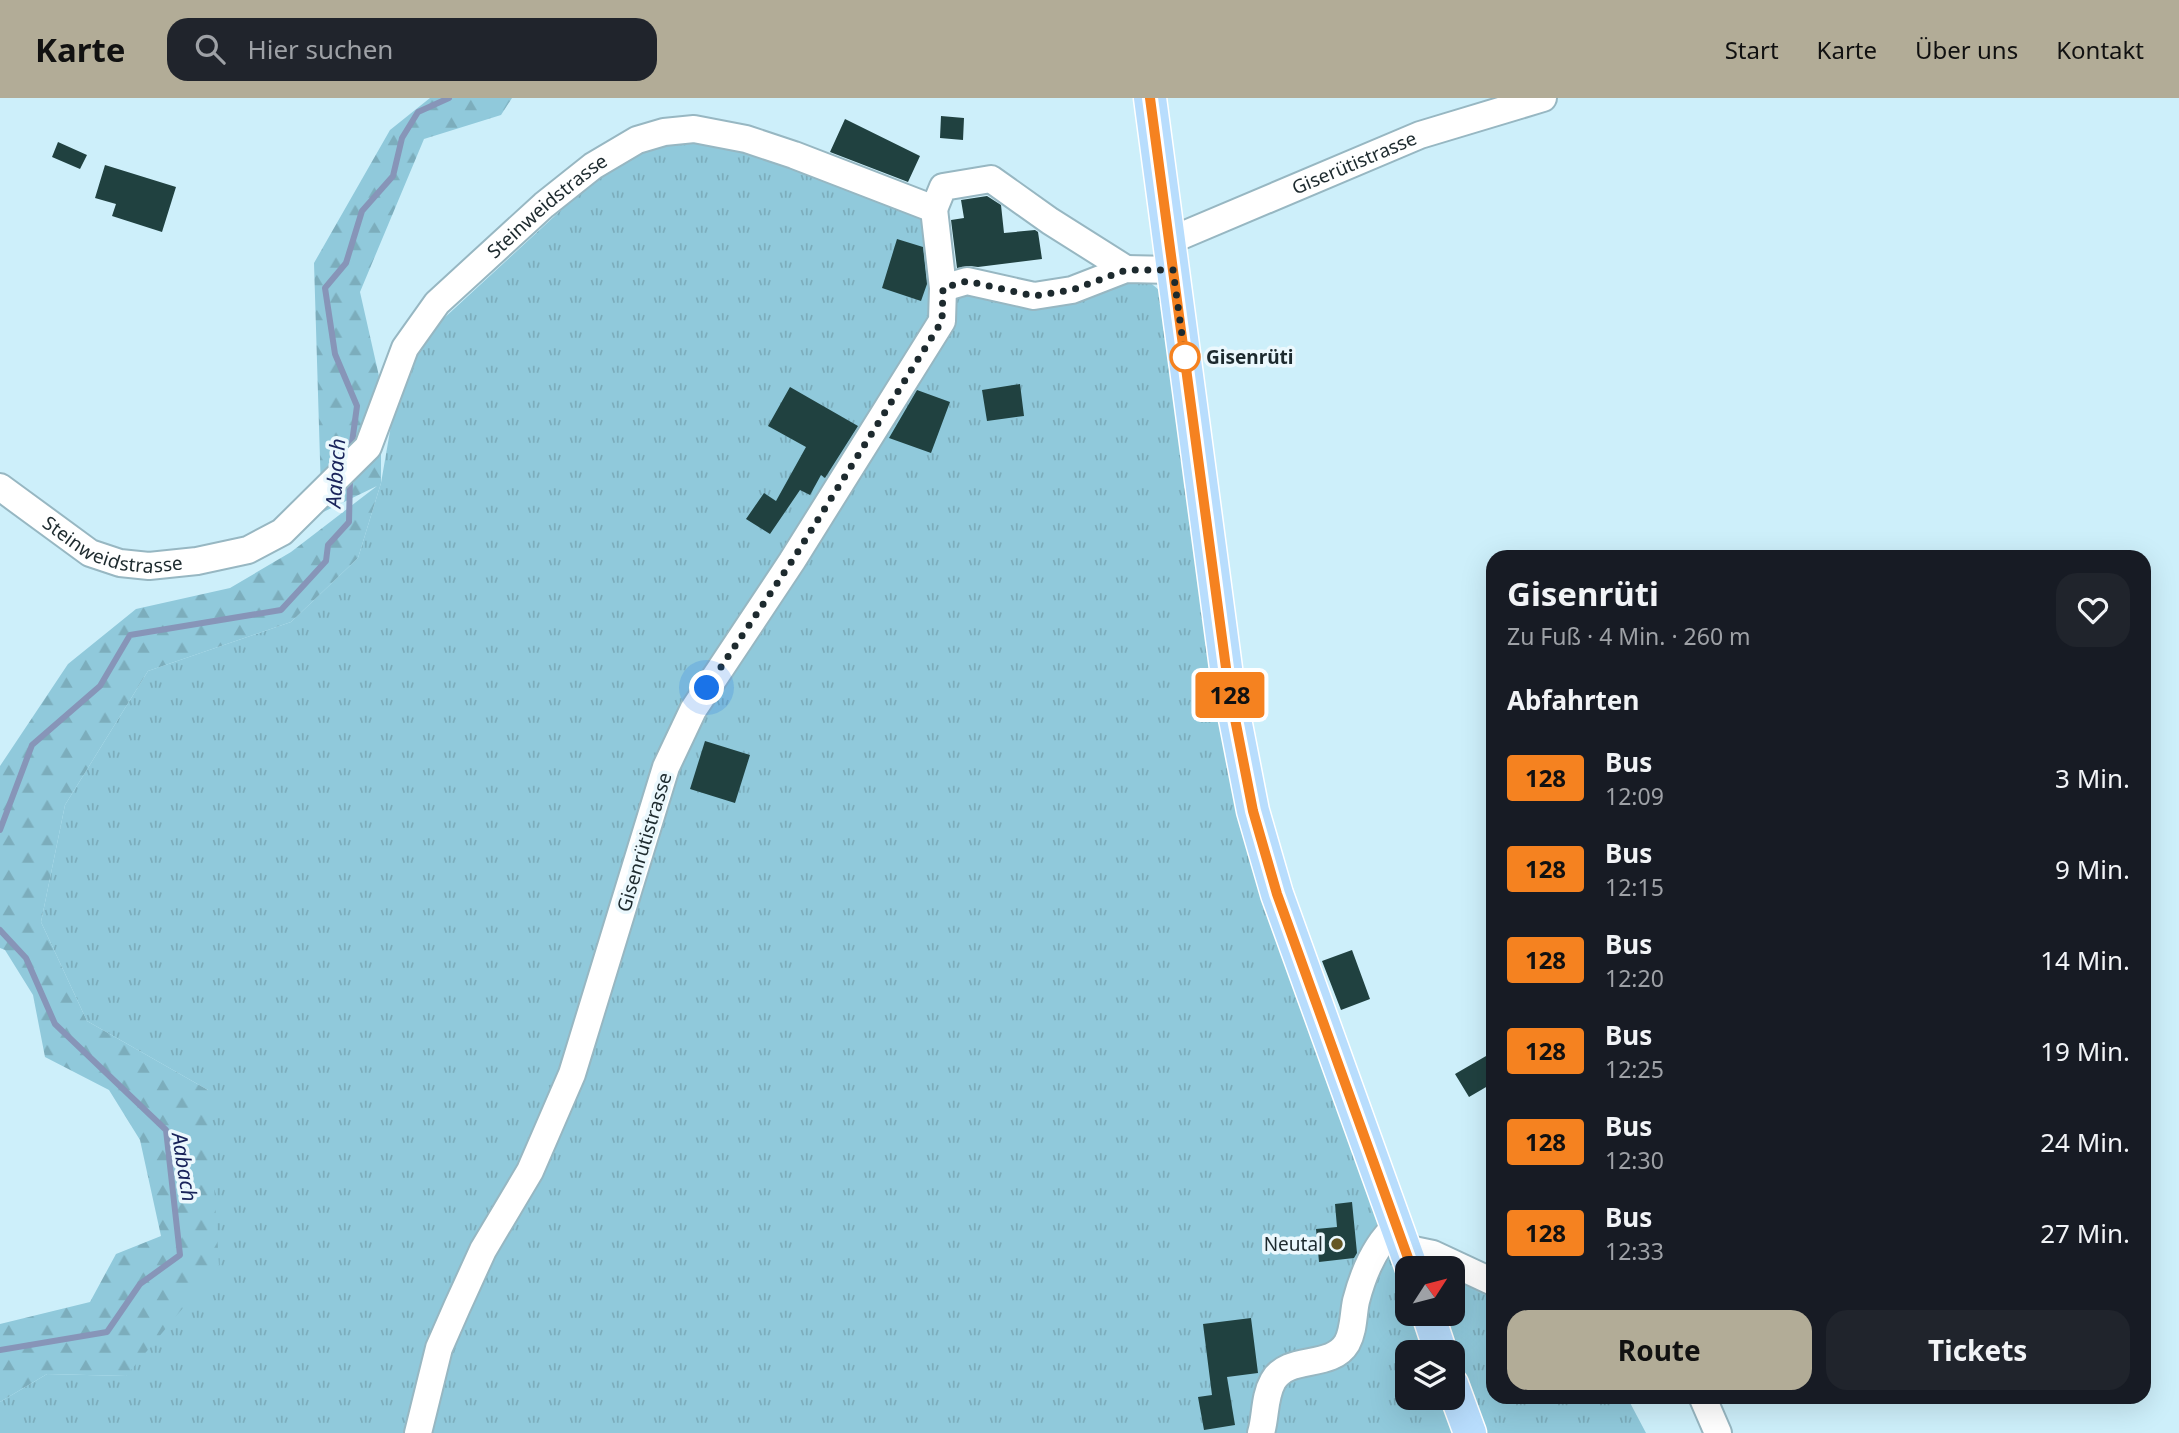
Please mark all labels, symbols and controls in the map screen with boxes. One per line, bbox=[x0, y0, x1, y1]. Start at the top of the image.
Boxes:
search box bbox=[167, 18, 657, 81]
text: Karte bbox=[35, 27, 125, 72]
icon: search bbox=[191, 30, 229, 68]
text: Hier suchen bbox=[247, 31, 393, 67]
text: Start bbox=[1725, 33, 1779, 66]
text: Karte bbox=[1817, 33, 1877, 66]
text: Über uns bbox=[1915, 33, 2018, 66]
text: Kontakt bbox=[2056, 33, 2144, 66]
street label: Giserütistrasse bbox=[1288, 125, 1420, 201]
street label: Steinweidstrasse bbox=[481, 148, 612, 264]
marker: Gisenrüti bbox=[1170, 342, 1200, 372]
place label: Gisenrüti bbox=[1206, 344, 1293, 370]
water label: Aabach bbox=[318, 437, 351, 511]
street label: Steinweidstrasse bbox=[37, 510, 184, 579]
text: Gisenrüti bbox=[1507, 571, 1659, 616]
button: heart bbox=[2056, 573, 2130, 647]
text: Zu Fuß · 4 Min. · 260 m bbox=[1507, 620, 1751, 652]
your location bbox=[689, 670, 724, 705]
line badge: 128 bbox=[1190, 672, 1270, 718]
text: 128 bbox=[1209, 678, 1251, 711]
text: Abfahrten bbox=[1507, 682, 1639, 718]
text: Bus bbox=[1605, 744, 1652, 780]
text: 3 Min. bbox=[2055, 760, 2130, 796]
text: 128 bbox=[1525, 761, 1566, 794]
street label: Gisenrütistrasse bbox=[610, 769, 678, 915]
text: 12:09 bbox=[1605, 780, 1664, 812]
text: Bus bbox=[1605, 835, 1652, 871]
text: 9 Min. bbox=[2055, 851, 2130, 887]
text: 128 bbox=[1525, 852, 1566, 885]
text: 12:15 bbox=[1605, 871, 1664, 903]
text: Bus bbox=[1605, 926, 1652, 962]
text: 14 Min. bbox=[2040, 942, 2130, 978]
text: 128 bbox=[1525, 943, 1566, 976]
text: 12:20 bbox=[1605, 962, 1664, 994]
text: Bus bbox=[1605, 1017, 1652, 1053]
text: 19 Min. bbox=[2040, 1033, 2130, 1069]
text: 128 bbox=[1525, 1034, 1566, 1067]
text: 12:25 bbox=[1605, 1053, 1664, 1085]
text: Bus bbox=[1605, 1108, 1652, 1144]
text: 24 Min. bbox=[2040, 1124, 2130, 1160]
text: 128 bbox=[1525, 1125, 1566, 1158]
water label: Aabach bbox=[165, 1129, 204, 1204]
text: 12:30 bbox=[1605, 1144, 1664, 1176]
text: Bus bbox=[1605, 1199, 1652, 1235]
text: 27 Min. bbox=[2040, 1215, 2130, 1251]
text: 128 bbox=[1525, 1216, 1566, 1249]
place label: Neutal bbox=[1264, 1231, 1323, 1257]
text: 12:33 bbox=[1605, 1235, 1664, 1267]
marker: Neutal bbox=[1329, 1236, 1345, 1252]
north arrow bbox=[1395, 1256, 1465, 1326]
map controls bbox=[1395, 1256, 1465, 1410]
button: Route bbox=[1507, 1310, 1812, 1390]
button: Tickets bbox=[1826, 1310, 2130, 1390]
button: layers bbox=[1395, 1340, 1465, 1410]

